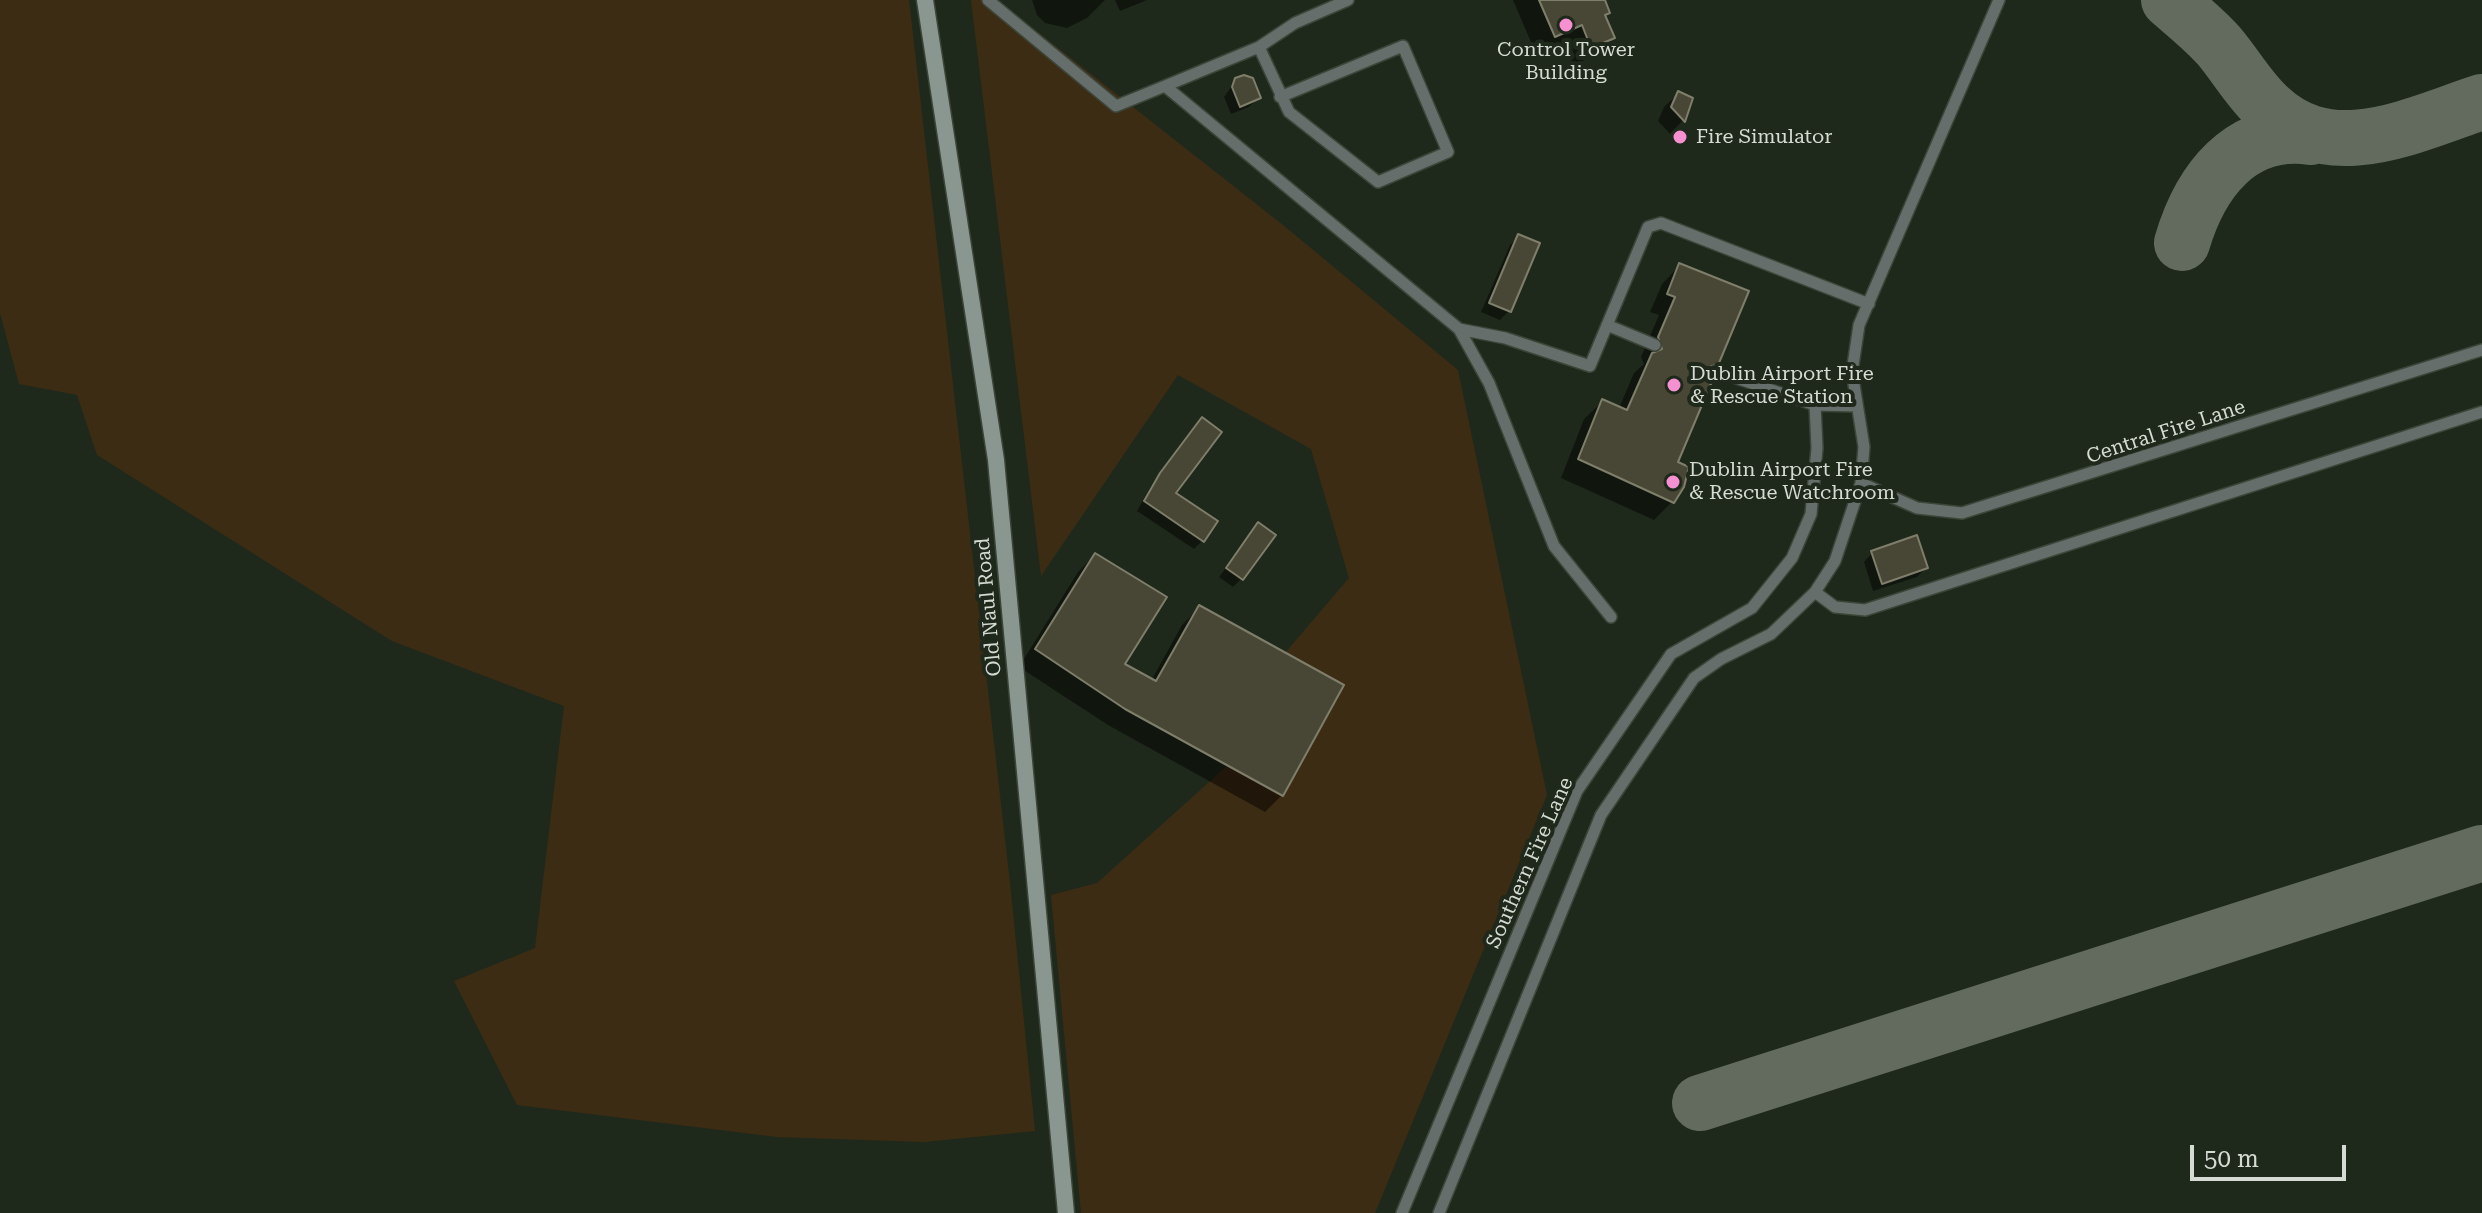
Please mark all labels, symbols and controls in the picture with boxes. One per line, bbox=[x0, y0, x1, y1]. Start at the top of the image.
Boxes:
marker: Control Tower Building bbox=[1557, 16, 1575, 34]
place label: Control Tower Building bbox=[1497, 38, 1635, 85]
place label: Fire Simulator bbox=[1696, 125, 1832, 149]
marker: Fire Simulator bbox=[1671, 128, 1689, 146]
place label: Dublin Airport Fire & Rescue Station bbox=[1690, 362, 1874, 409]
marker: Dublin Airport Fire & Rescue Station bbox=[1665, 376, 1683, 394]
street label: Central Fire Lane bbox=[2084, 395, 2248, 469]
place label: Dublin Airport Fire & Rescue Watchroom bbox=[1689, 458, 1895, 505]
marker: Dublin Airport Fire & Rescue Watchroom bbox=[1664, 473, 1682, 491]
street label: Old Naul Road bbox=[971, 537, 1007, 677]
street label: Southern Fire Lane bbox=[1481, 774, 1579, 952]
scale bar bbox=[2194, 1129, 2350, 1179]
text: 50 m bbox=[2204, 1145, 2259, 1173]

